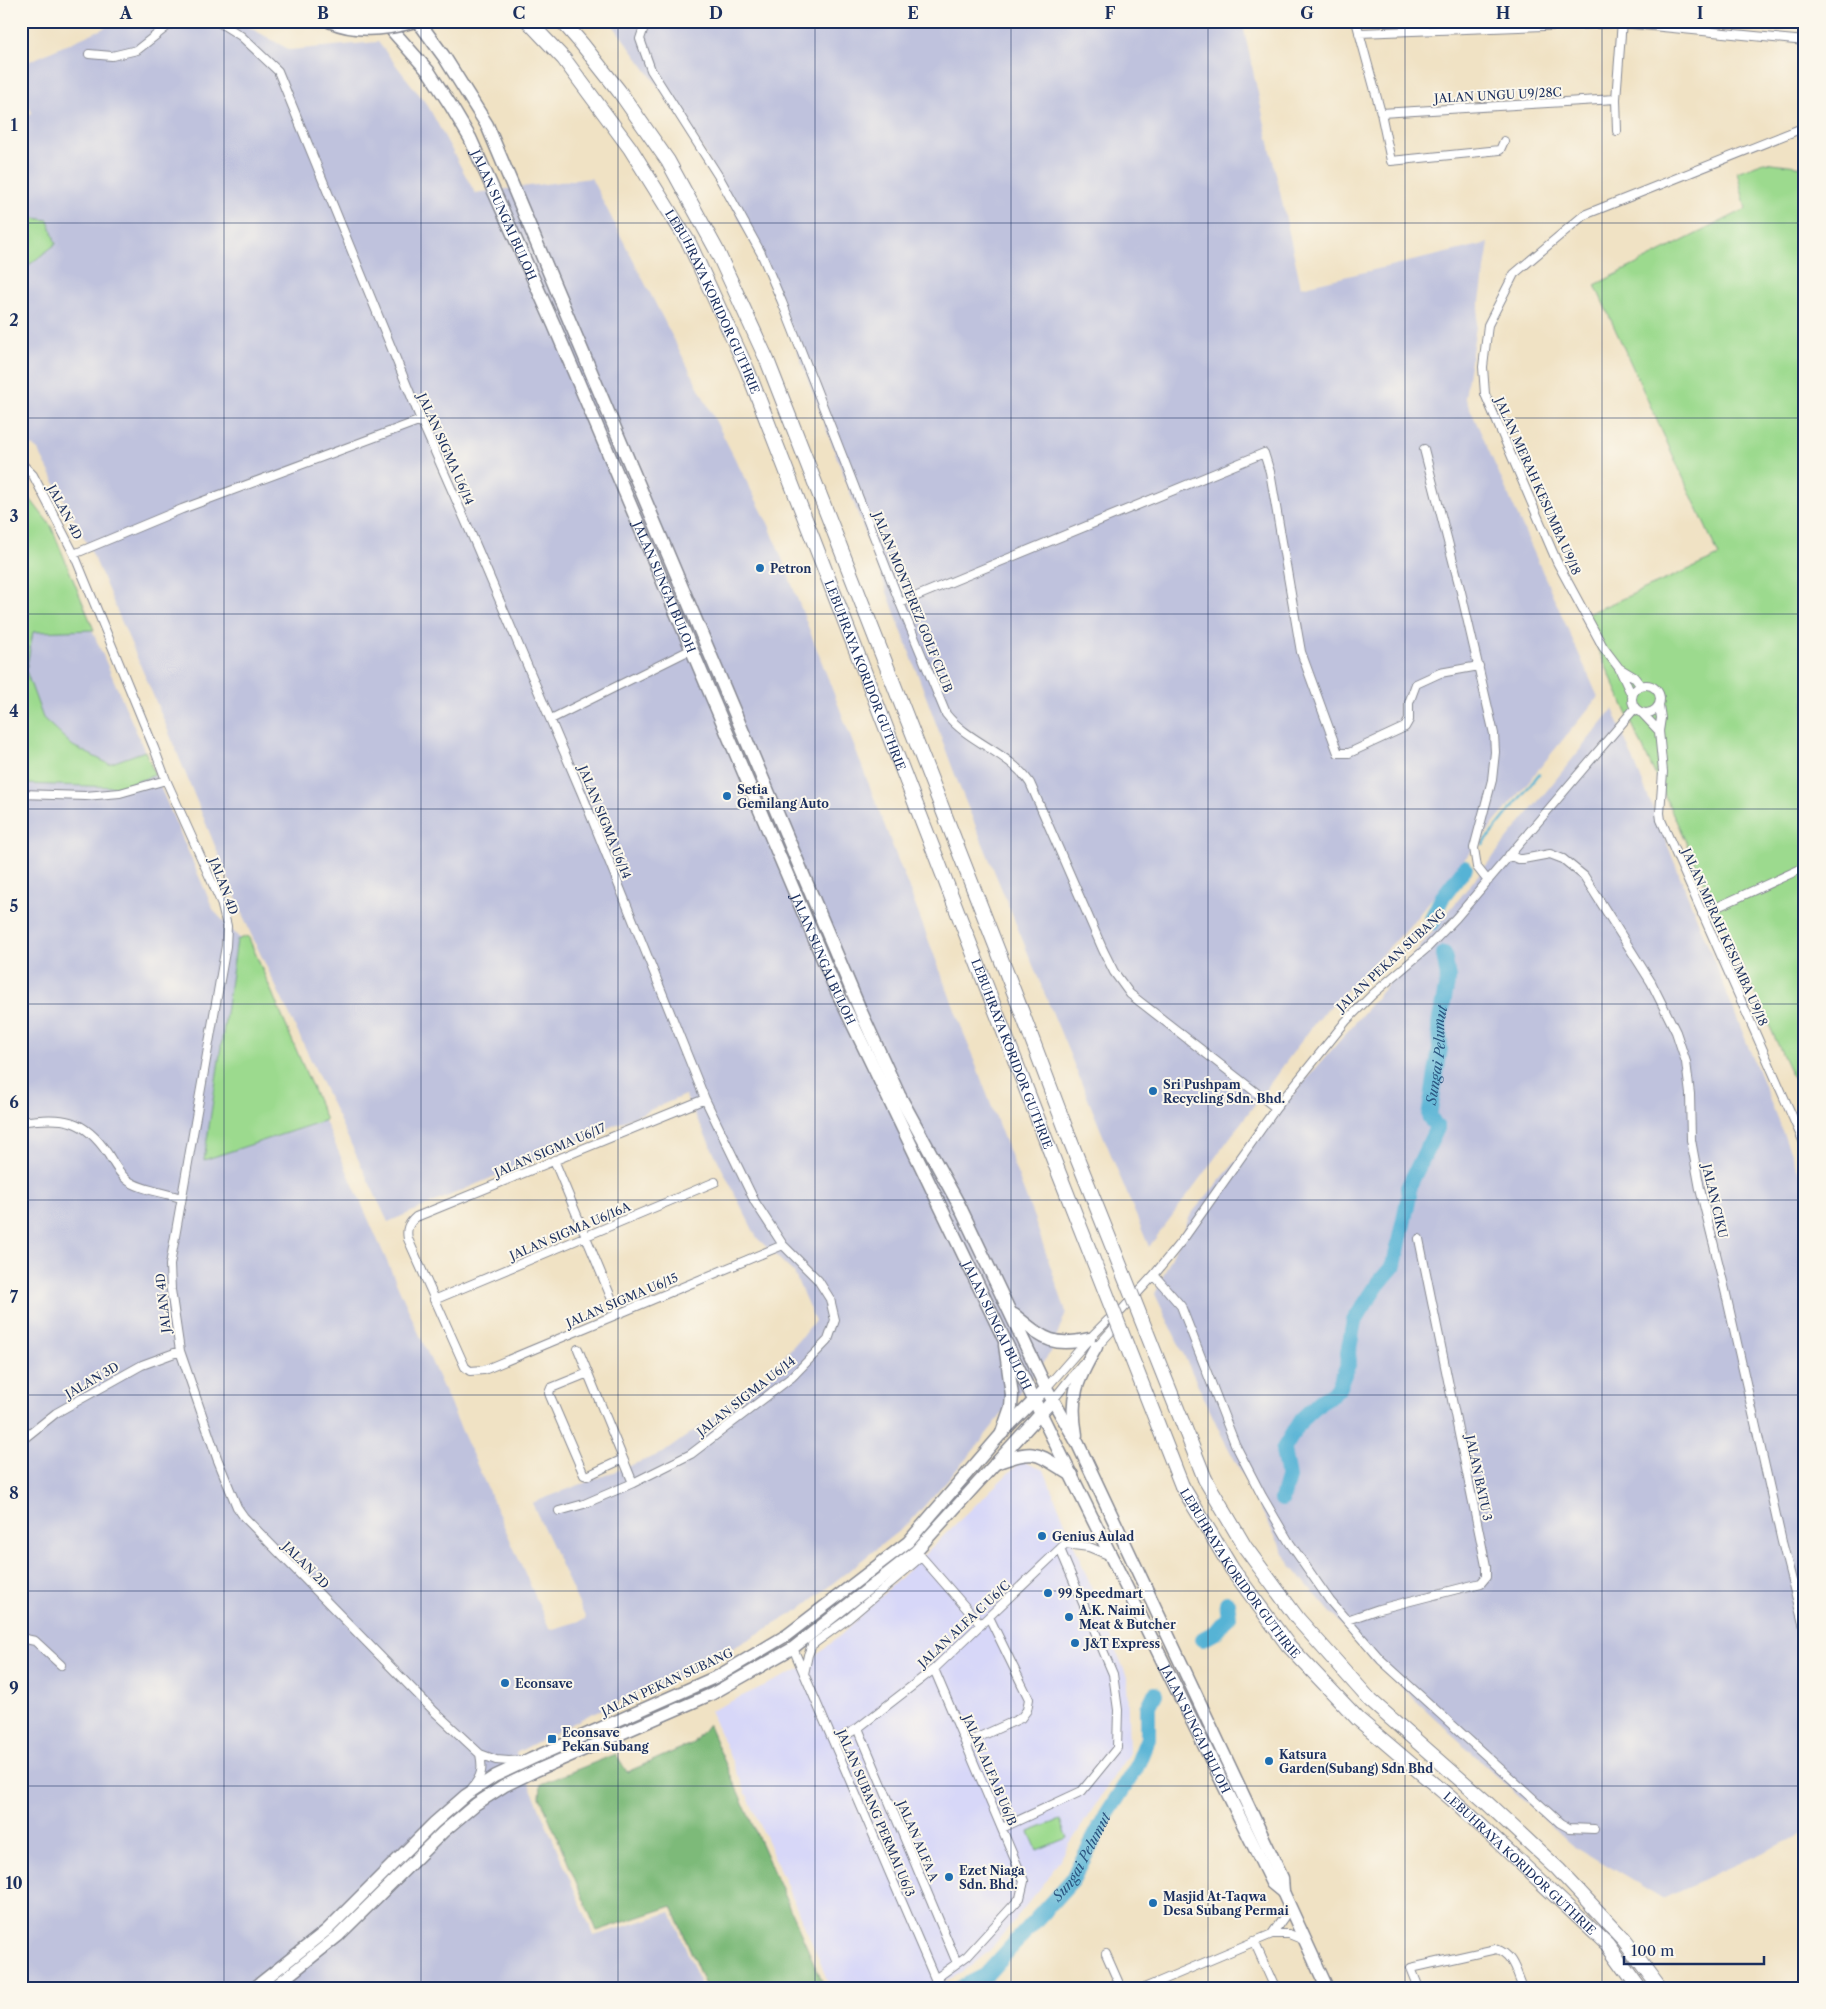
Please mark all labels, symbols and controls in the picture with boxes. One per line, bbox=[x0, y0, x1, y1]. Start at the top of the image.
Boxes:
text: A bbox=[119, 3, 133, 23]
text: B bbox=[317, 3, 329, 23]
text: C bbox=[513, 3, 525, 23]
text: D bbox=[709, 3, 723, 23]
text: E bbox=[907, 3, 919, 23]
text: F bbox=[1105, 3, 1116, 23]
text: G bbox=[1300, 3, 1314, 23]
text: H bbox=[1496, 3, 1510, 23]
text: I bbox=[1697, 3, 1704, 23]
street label: JALAN UNGU U9/28C bbox=[1432, 84, 1562, 106]
text: 1 bbox=[10, 115, 18, 135]
street label: JALAN SUNGAI BULOH bbox=[468, 146, 540, 282]
street label: LEBUHRAYA KORIDOR GUTHRIE bbox=[662, 206, 763, 396]
text: 2 bbox=[9, 310, 19, 330]
street label: JALAN SIGMA U6/14 bbox=[414, 389, 477, 507]
street label: JALAN MERAH KESUMBA U9/18 bbox=[1491, 393, 1584, 577]
street label: JALAN 4D bbox=[43, 480, 86, 542]
text: 3 bbox=[9, 506, 19, 526]
street label: JALAN MONTEREZ GOLF CLUB bbox=[869, 508, 956, 694]
street label: JALAN SUNGAI BULOH bbox=[630, 517, 699, 655]
place label: Petron bbox=[770, 561, 812, 576]
marker: Petron bbox=[754, 562, 766, 574]
street label: LEBUHRAYA KORIDOR GUTHRIE bbox=[822, 578, 909, 772]
text: 4 bbox=[9, 701, 19, 721]
street label: JALAN SIGMA U6/14 bbox=[575, 761, 635, 881]
place label: Setia Gemilang Auto bbox=[737, 782, 829, 811]
marker: Setia Gemilang Auto bbox=[721, 790, 733, 802]
street label: JALAN MERAH KESUMBA U9/18 bbox=[1678, 844, 1771, 1028]
street label: JALAN 4D bbox=[206, 854, 242, 917]
street label: JALAN SUNGAI BULOH bbox=[788, 890, 859, 1027]
text: 5 bbox=[10, 896, 19, 916]
street label: JALAN PEKAN SUBANG bbox=[1332, 905, 1449, 1016]
street label: LEBUHRAYA KORIDOR GUTHRIE bbox=[969, 956, 1056, 1151]
water label: Sungai Pelumut bbox=[1422, 1003, 1452, 1107]
place label: Sri Pushpam Recycling Sdn. Bhd. bbox=[1163, 1077, 1285, 1106]
marker: Sri Pushpam Recycling Sdn. Bhd. bbox=[1147, 1085, 1159, 1097]
text: 6 bbox=[9, 1092, 19, 1112]
street label: JALAN SIGMA U6/17 bbox=[490, 1120, 608, 1181]
street label: JALAN CIKU bbox=[1699, 1161, 1731, 1239]
street label: JALAN SIGMA U6/16A bbox=[506, 1198, 634, 1264]
street label: JALAN SUNGAI BULOH bbox=[959, 1256, 1035, 1392]
street label: JALAN SIGMA U6/15 bbox=[562, 1270, 680, 1331]
street label: JALAN 4D bbox=[152, 1272, 174, 1335]
text: 7 bbox=[10, 1287, 19, 1307]
street label: JALAN SIGMA U6/14 bbox=[692, 1353, 798, 1440]
street label: JALAN 3D bbox=[61, 1359, 122, 1402]
street label: JALAN BATU 3 bbox=[1462, 1432, 1495, 1522]
text: 8 bbox=[9, 1483, 19, 1503]
street label: LEBUHRAYA KORIDOR GUTHRIE bbox=[1177, 1485, 1304, 1661]
place label: Genius Aulad bbox=[1052, 1529, 1134, 1544]
marker: Genius Aulad bbox=[1036, 1530, 1048, 1542]
street label: JALAN 2D bbox=[278, 1537, 333, 1592]
street label: JALAN ALFA C U6/C bbox=[913, 1577, 1013, 1672]
place label: 99 Speedmart bbox=[1058, 1586, 1143, 1601]
marker: 99 Speedmart bbox=[1042, 1587, 1054, 1599]
place label: A.K. Naimi Meat & Butcher bbox=[1078, 1603, 1176, 1632]
marker: A.K. Naimi Meat & Butcher bbox=[1063, 1611, 1075, 1623]
place label: J&T Express bbox=[1083, 1636, 1160, 1651]
marker: J&T Express bbox=[1069, 1637, 1081, 1649]
street label: JALAN PEKAN SUBANG bbox=[597, 1645, 735, 1720]
street label: JALAN SUNGAI BULOH bbox=[1157, 1660, 1234, 1795]
place label: Econsave bbox=[515, 1676, 573, 1691]
marker: Econsave bbox=[499, 1677, 511, 1689]
text: 9 bbox=[9, 1678, 19, 1698]
street label: JALAN ALFA B U6/B bbox=[959, 1711, 1020, 1828]
place label: Econsave Pekan Subang bbox=[562, 1725, 650, 1754]
street label: JALAN SUBANG PERMAI U6/3 bbox=[833, 1725, 918, 1899]
marker: Econsave Pekan Subang bbox=[546, 1733, 558, 1745]
place label: Katsura Garden(Subang) Sdn Bhd bbox=[1279, 1747, 1433, 1776]
marker: Katsura Garden(Subang) Sdn Bhd bbox=[1263, 1755, 1275, 1767]
street label: LEBUHRAYA KORIDOR GUTHRIE bbox=[1441, 1788, 1599, 1938]
street label: JALAN ALFA A bbox=[893, 1796, 942, 1885]
water label: Sungai Pelumut bbox=[1048, 1809, 1115, 1906]
place label: Ezet Niaga Sdn. Bhd. bbox=[959, 1863, 1026, 1892]
marker: Ezet Niaga Sdn. Bhd. bbox=[943, 1871, 955, 1883]
text: 10 bbox=[5, 1873, 23, 1893]
place label: Masjid At-Taqwa Desa Subang Permai bbox=[1163, 1889, 1289, 1918]
marker: Masjid At-Taqwa Desa Subang Permai bbox=[1147, 1897, 1159, 1909]
scale bar bbox=[1624, 1934, 1764, 1966]
text: 100 m bbox=[1631, 1941, 1674, 1960]

